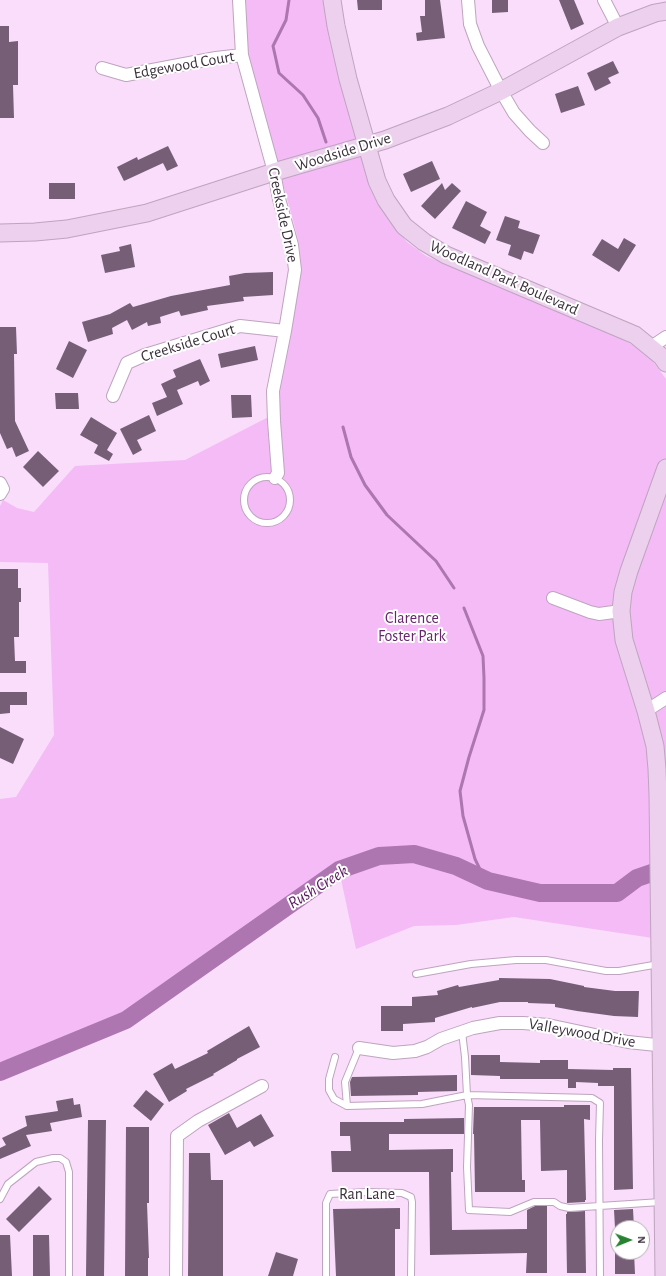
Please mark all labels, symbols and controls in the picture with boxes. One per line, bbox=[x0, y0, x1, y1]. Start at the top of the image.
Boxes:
street label: Edgewood Court bbox=[132, 47, 236, 83]
street label: Woodside Drive bbox=[293, 128, 393, 176]
street label: Creekside Drive bbox=[264, 166, 302, 264]
street label: Woodland Park Boulevard bbox=[426, 236, 582, 320]
street label: Creekside Court bbox=[139, 320, 237, 366]
park label: Clarence Foster Park bbox=[378, 608, 446, 646]
water label: Rush Creek bbox=[284, 861, 352, 913]
street label: Valleywood Drive bbox=[527, 1014, 637, 1052]
street label: Ran Lane bbox=[339, 1184, 395, 1204]
north arrow bbox=[610, 1220, 650, 1260]
text: N bbox=[636, 1236, 647, 1244]

